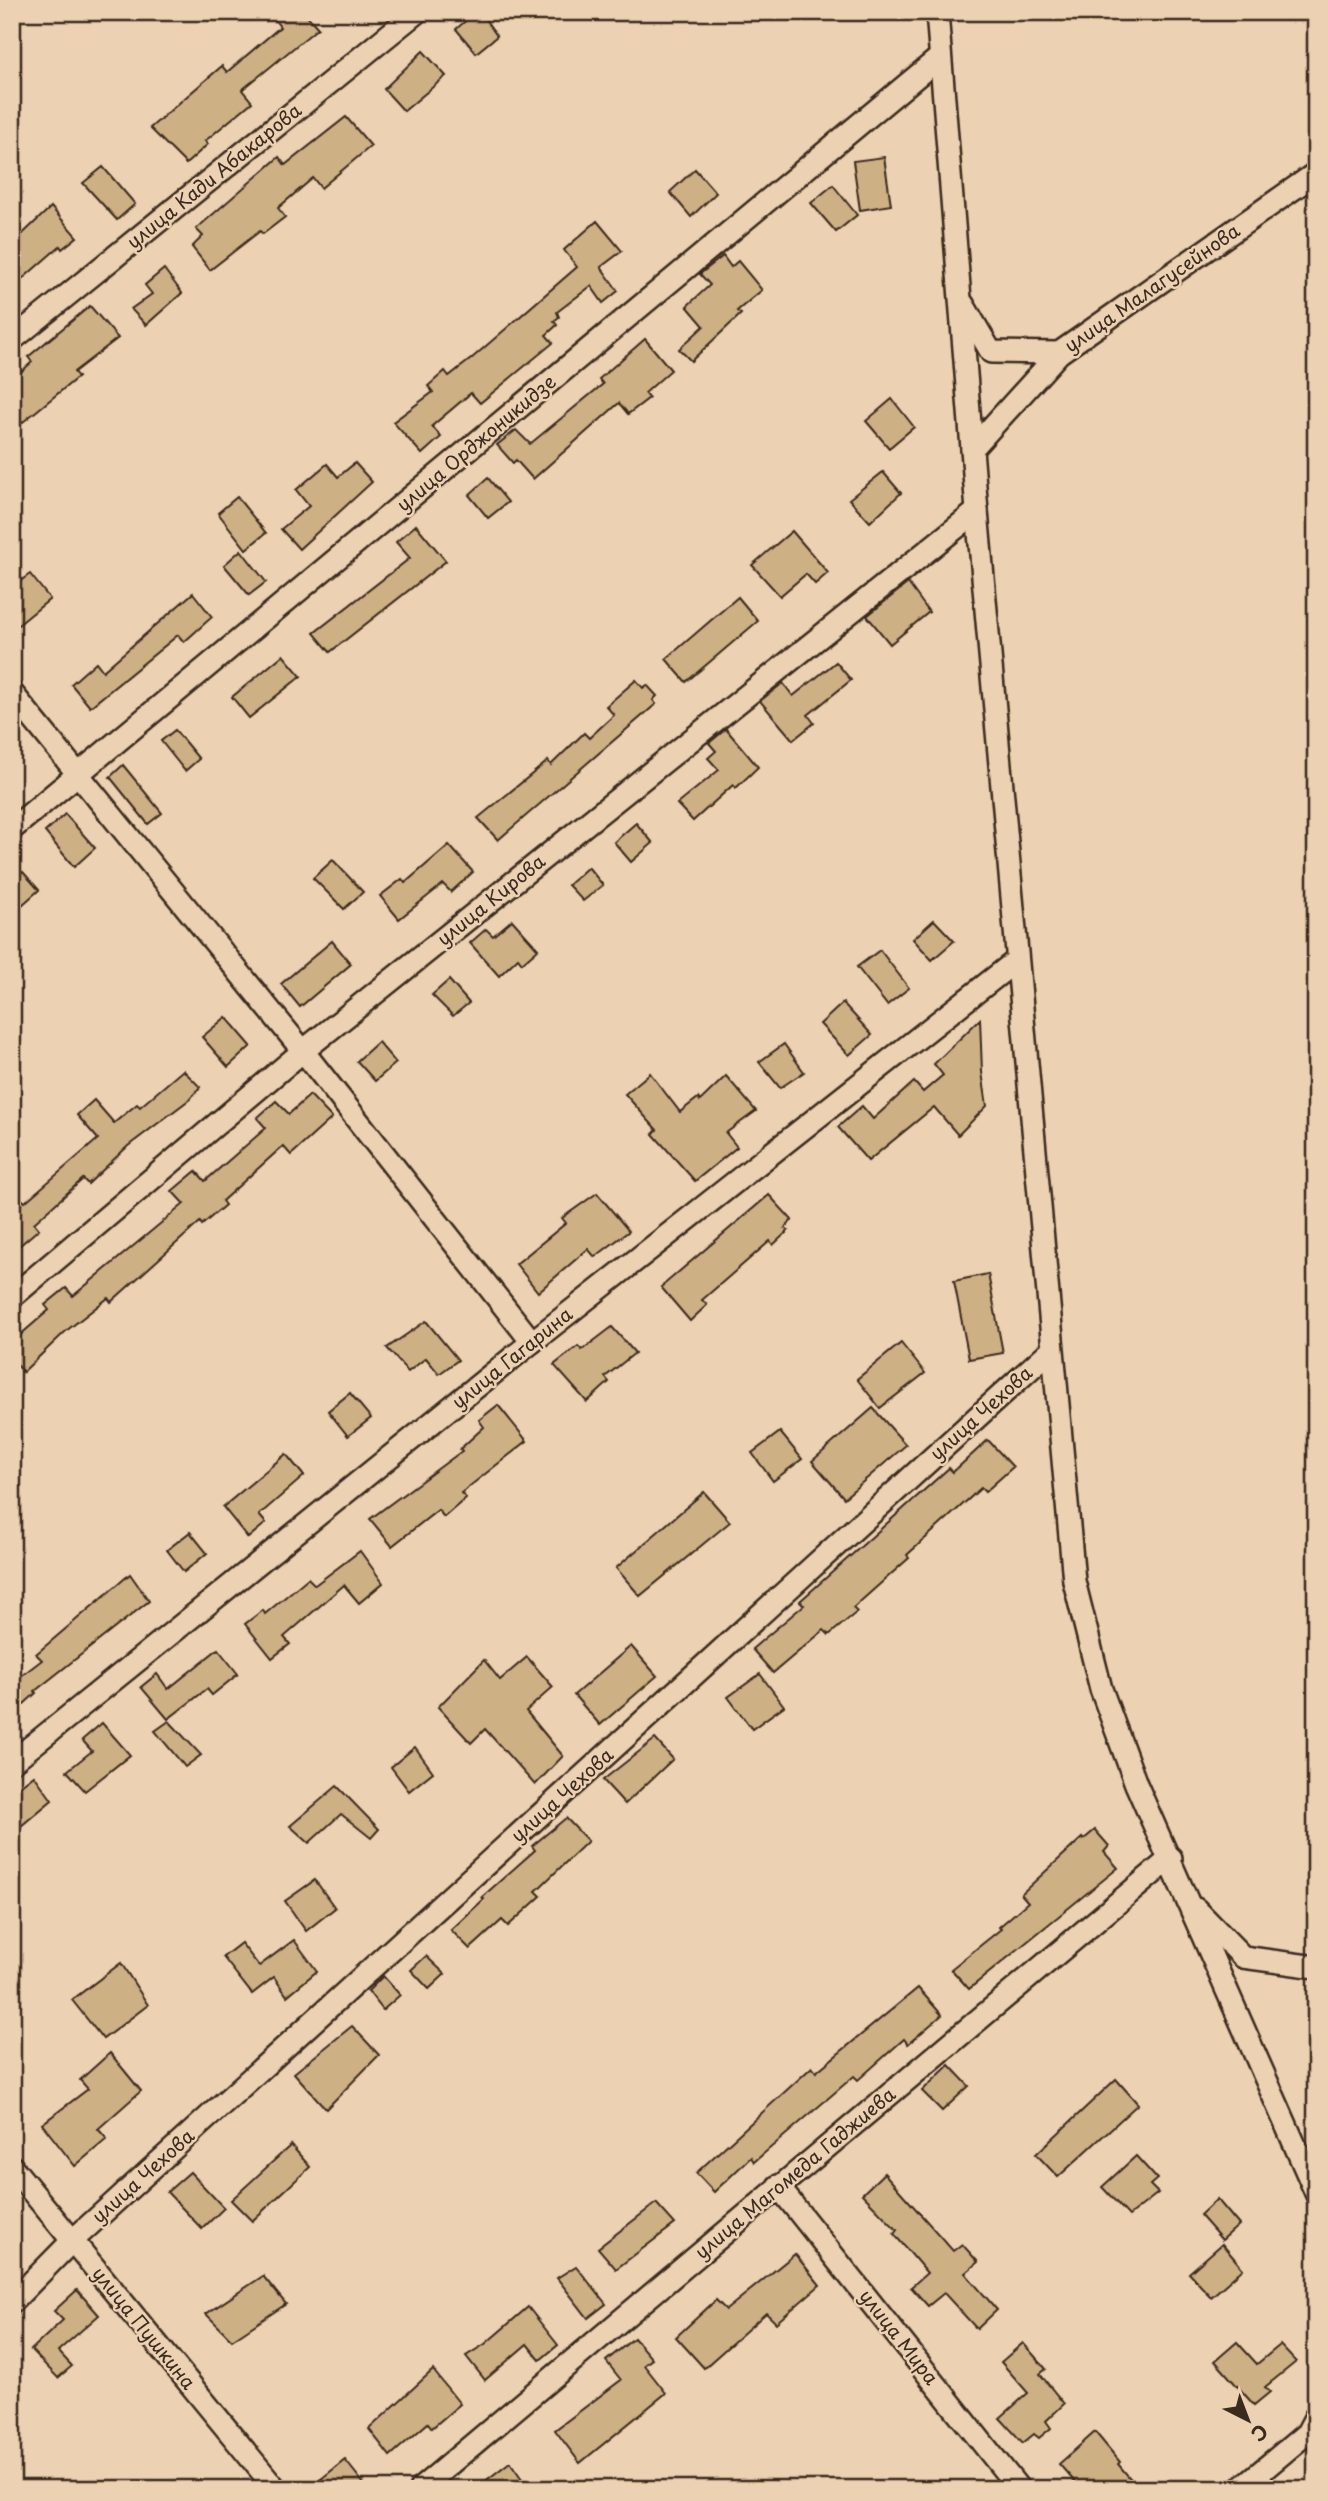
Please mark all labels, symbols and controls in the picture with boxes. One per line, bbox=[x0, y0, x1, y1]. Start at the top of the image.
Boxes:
street label: улица Кади Абакарова bbox=[120, 96, 307, 255]
street label: улица Малагусейнова bbox=[1058, 216, 1245, 359]
street label: улица Орджоникидзе bbox=[390, 367, 561, 517]
street label: улица Кирова bbox=[430, 847, 551, 952]
street label: улица Гагарина bbox=[445, 1300, 578, 1415]
street label: улица Чехова bbox=[923, 1358, 1038, 1466]
street label: улица Чехова bbox=[504, 1740, 619, 1848]
street label: улица Магомеда Гаджиева bbox=[688, 2080, 901, 2265]
street label: улица Чехова bbox=[85, 2121, 200, 2229]
street label: улица Пушкина bbox=[86, 2260, 203, 2395]
street label: улица Мира bbox=[854, 2283, 946, 2390]
north arrow bbox=[1212, 2386, 1282, 2456]
text: С bbox=[1245, 2418, 1275, 2449]

